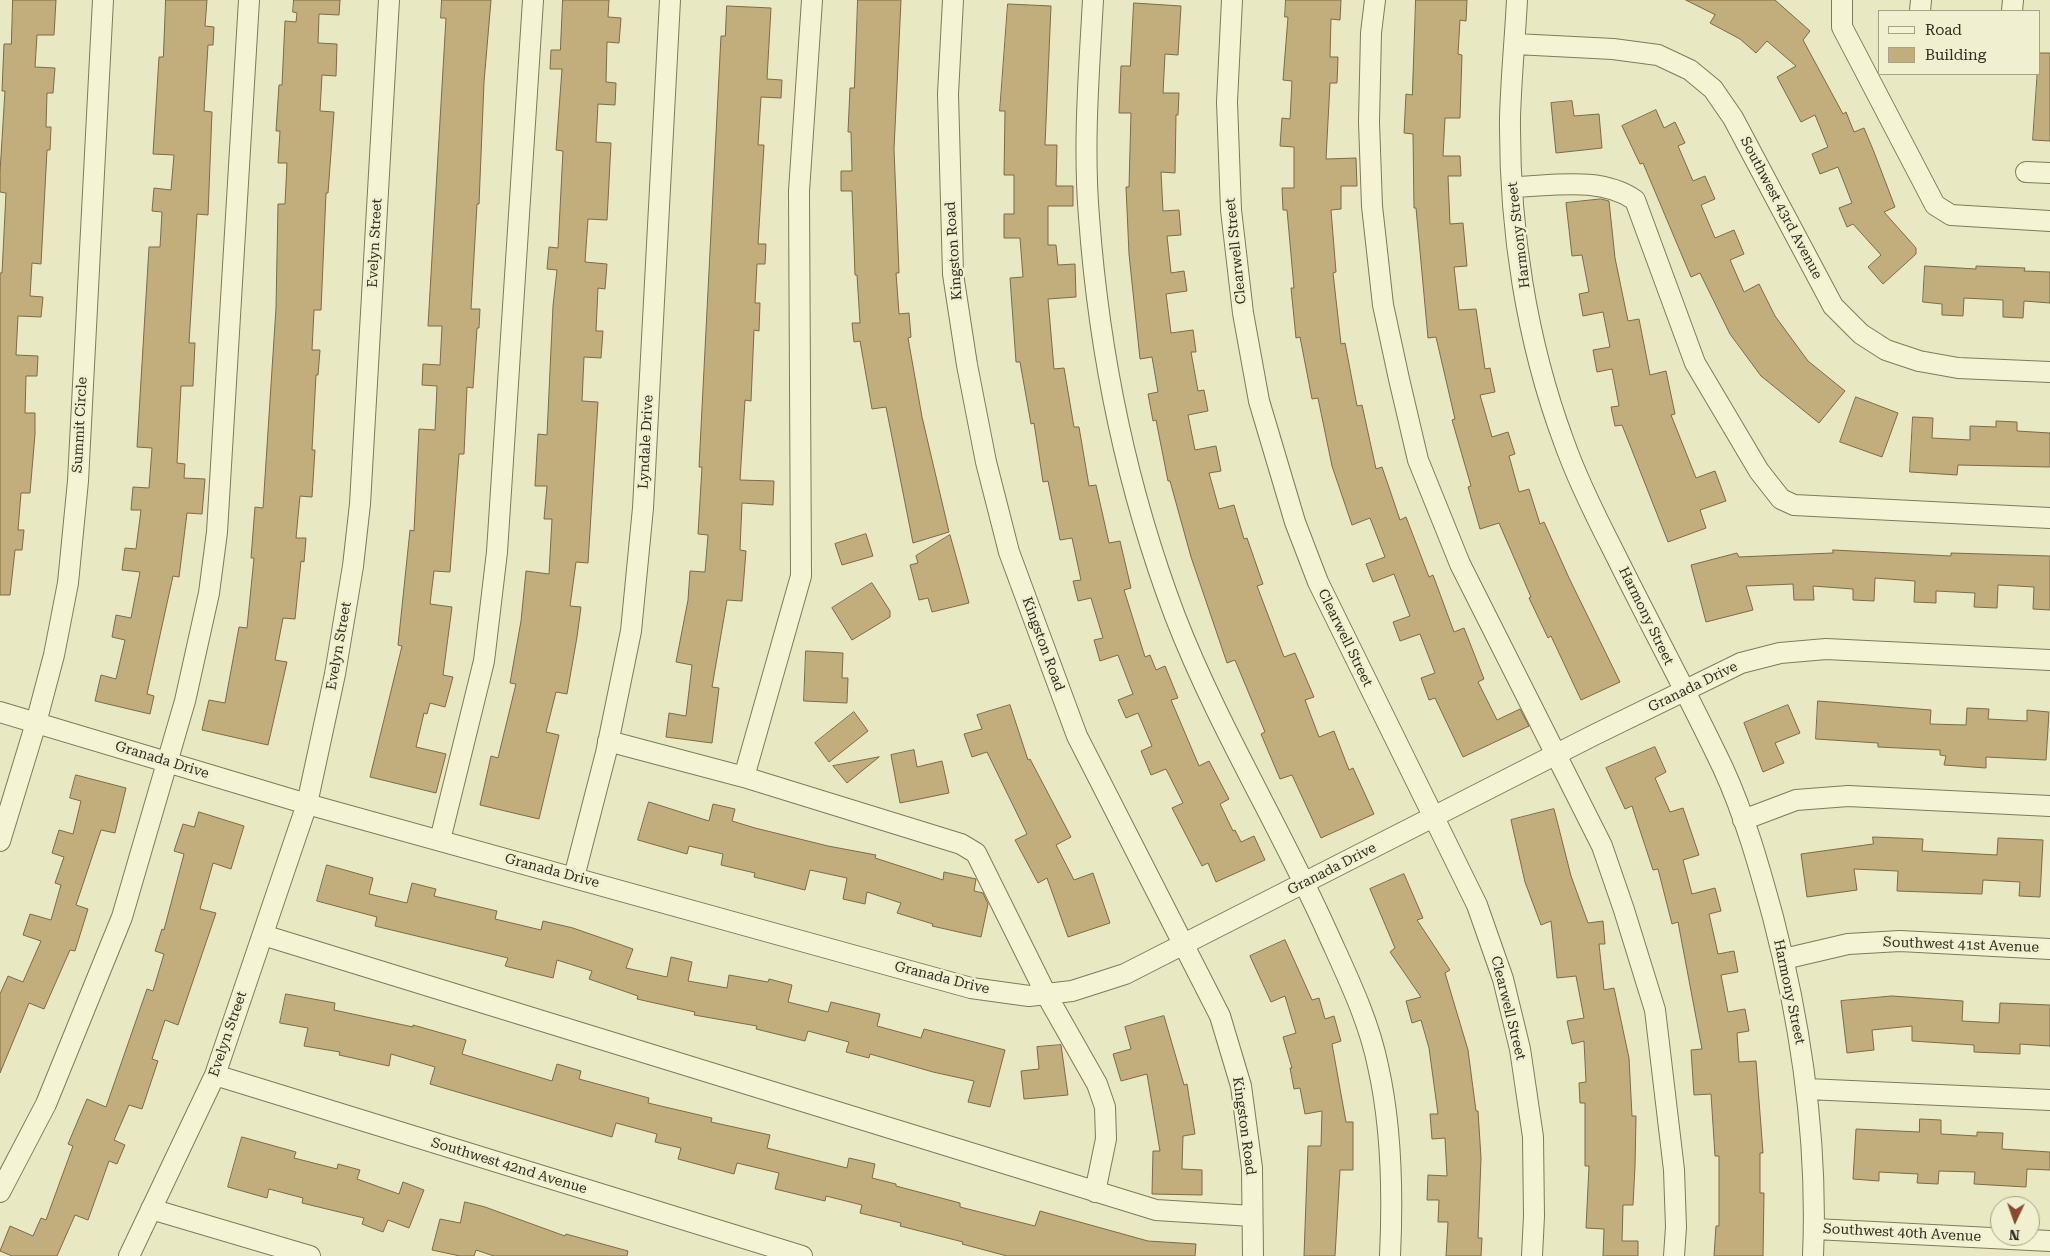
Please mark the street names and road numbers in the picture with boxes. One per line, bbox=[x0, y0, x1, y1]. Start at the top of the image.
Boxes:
street label: Southwest 43rd Avenue bbox=[1736, 134, 1826, 282]
street label: Harmony Street bbox=[1504, 181, 1534, 289]
street label: Clearwell Street bbox=[1222, 197, 1250, 305]
street label: Evelyn Street bbox=[364, 198, 386, 288]
street label: Kingston Road bbox=[942, 201, 966, 301]
street label: Summit Circle bbox=[69, 376, 91, 474]
street label: Lyndale Drive bbox=[635, 394, 657, 490]
street label: Harmony Street bbox=[1615, 564, 1677, 668]
street label: Clearwell Street bbox=[1314, 586, 1376, 690]
street label: Kingston Road bbox=[1018, 595, 1068, 693]
street label: Evelyn Street bbox=[323, 600, 355, 692]
street label: Granada Drive bbox=[1646, 658, 1740, 716]
street label: Granada Drive bbox=[113, 738, 211, 782]
street label: Granada Drive bbox=[1285, 839, 1379, 899]
street label: Granada Drive bbox=[503, 850, 601, 892]
street label: Southwest 41st Avenue bbox=[1883, 934, 2039, 956]
street label: Harmony Street bbox=[1770, 938, 1808, 1046]
street label: Clearwell Street bbox=[1487, 954, 1529, 1062]
street label: Granada Drive bbox=[893, 958, 991, 998]
street label: Evelyn Street bbox=[205, 989, 251, 1079]
street label: Kingston Road bbox=[1229, 1076, 1259, 1176]
street label: Southwest 42nd Avenue bbox=[429, 1134, 589, 1198]
street label: Southwest 40th Avenue bbox=[1822, 1220, 1982, 1246]

